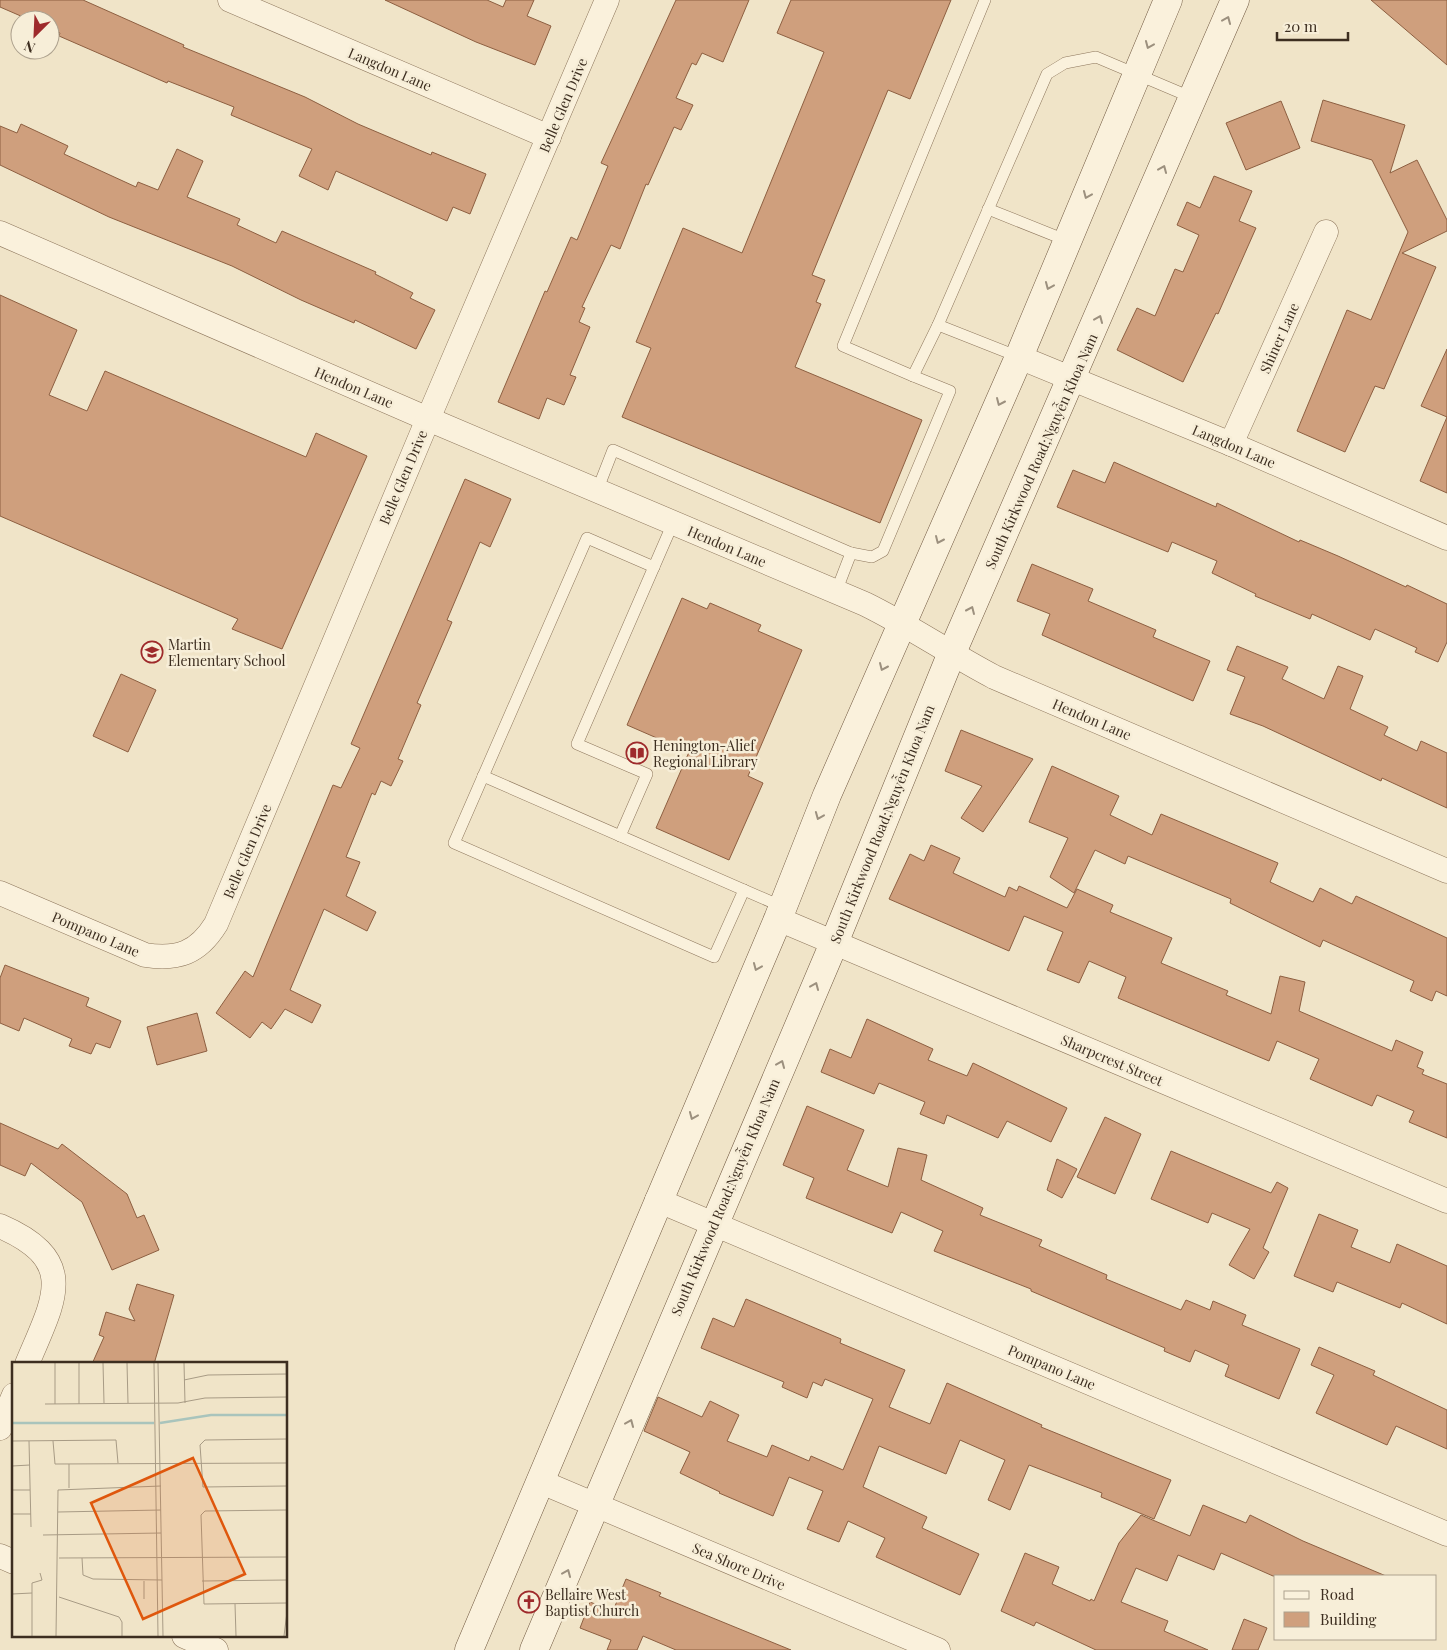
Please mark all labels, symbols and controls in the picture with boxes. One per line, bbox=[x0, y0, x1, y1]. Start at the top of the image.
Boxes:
north arrow bbox=[10, 10, 60, 60]
scale bar bbox=[1277, 10, 1348, 42]
one-way arrow bbox=[1220, 16, 1231, 25]
text: 20 m bbox=[1284, 16, 1318, 36]
text: N bbox=[21, 37, 38, 58]
one-way arrow bbox=[1145, 40, 1156, 49]
street label: Langdon Lane bbox=[345, 43, 435, 95]
street label: Belle Glen Drive bbox=[535, 55, 591, 155]
one-way arrow bbox=[1156, 165, 1167, 174]
one-way arrow bbox=[1082, 190, 1093, 199]
one-way arrow bbox=[1045, 281, 1055, 290]
street label: Shiner Lane bbox=[1255, 300, 1303, 376]
one-way arrow bbox=[1092, 315, 1103, 324]
street label: South Kirkwood Road;Nguyễn Khoa Nam bbox=[979, 329, 1102, 572]
street label: Hendon Lane bbox=[312, 362, 396, 412]
one-way arrow bbox=[995, 397, 1006, 406]
street label: Langdon Lane bbox=[1189, 420, 1279, 472]
street label: Belle Glen Drive bbox=[375, 427, 431, 527]
street label: Hendon Lane bbox=[685, 521, 769, 571]
one-way arrow bbox=[934, 535, 945, 544]
one-way arrow bbox=[964, 606, 975, 615]
place label: Martin Elementary School bbox=[168, 635, 286, 670]
school or university icon: Martin Elementary School bbox=[140, 640, 164, 664]
one-way arrow bbox=[879, 662, 890, 671]
street label: Hendon Lane bbox=[1050, 694, 1134, 744]
street label: South Kirkwood Road;Nguyễn Khoa Nam bbox=[824, 701, 939, 946]
place label: Henington-Alief Regional Library bbox=[653, 736, 758, 771]
library icon: Henington-Alief Regional Library bbox=[625, 741, 649, 765]
street label: Belle Glen Drive bbox=[219, 801, 275, 901]
one-way arrow bbox=[815, 811, 825, 820]
street label: Pompano Lane bbox=[49, 907, 143, 961]
one-way arrow bbox=[753, 962, 764, 971]
one-way arrow bbox=[809, 982, 819, 991]
street label: Sharpcrest Street bbox=[1058, 1030, 1167, 1090]
one-way arrow bbox=[775, 1060, 786, 1069]
street label: South Kirkwood Road;Nguyễn Khoa Nam bbox=[665, 1075, 784, 1318]
one-way arrow bbox=[689, 1111, 700, 1120]
street label: Pompano Lane bbox=[1005, 1340, 1099, 1394]
inset map bbox=[12, 1362, 288, 1638]
one-way arrow bbox=[623, 1419, 634, 1428]
street label: Sea Shore Drive bbox=[690, 1538, 788, 1594]
one-way arrow bbox=[560, 1569, 571, 1578]
legend bbox=[1274, 1575, 1437, 1640]
text: Road bbox=[1320, 1584, 1354, 1604]
place label: Bellaire West Baptist Church bbox=[545, 1585, 640, 1620]
church icon: Bellaire West Baptist Church bbox=[517, 1590, 541, 1614]
text: Building bbox=[1320, 1609, 1377, 1629]

